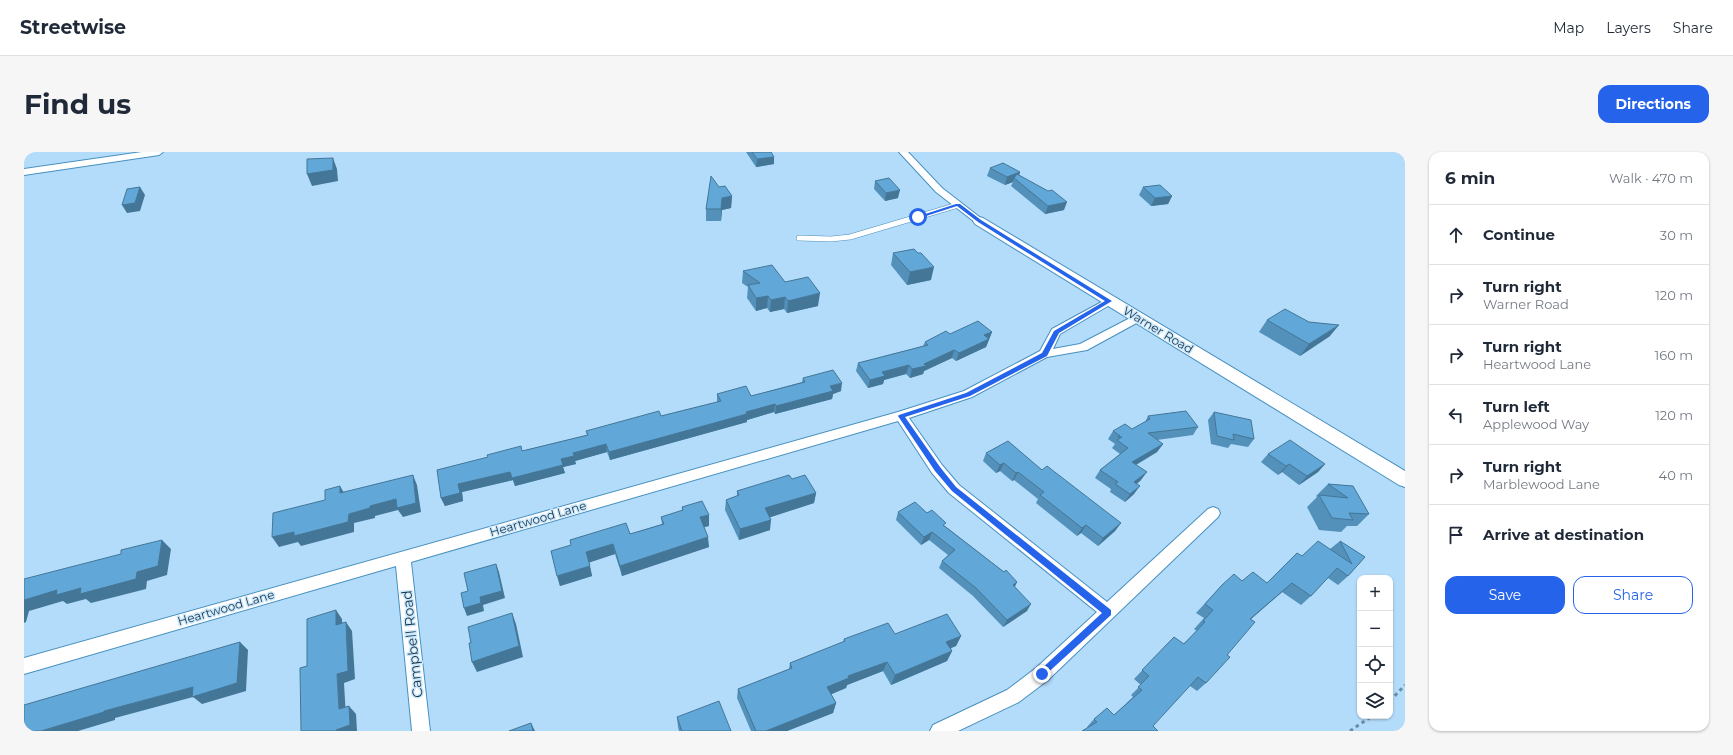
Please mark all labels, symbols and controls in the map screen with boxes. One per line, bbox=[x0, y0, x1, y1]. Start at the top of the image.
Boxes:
text: Streetwise bbox=[20, 16, 126, 39]
text: Map bbox=[1553, 19, 1584, 37]
text: Layers bbox=[1606, 19, 1651, 37]
text: Share bbox=[1673, 19, 1713, 37]
button: Directions bbox=[1598, 85, 1709, 123]
text: Find us bbox=[24, 87, 131, 121]
text: 6 min bbox=[1445, 168, 1495, 188]
text: Walk · 470 m bbox=[1609, 170, 1693, 186]
route start bbox=[909, 208, 927, 226]
icon: ahead bbox=[1445, 224, 1467, 246]
text: Continue bbox=[1483, 225, 1555, 244]
text: 30 m bbox=[1660, 227, 1693, 243]
text: Turn right bbox=[1483, 277, 1562, 296]
icon: right bbox=[1445, 284, 1467, 306]
text: 120 m bbox=[1655, 287, 1693, 303]
text: Warner Road bbox=[1483, 296, 1569, 312]
street label: Warner Road bbox=[1120, 303, 1196, 356]
text: Turn right bbox=[1483, 337, 1562, 356]
icon: right bbox=[1445, 344, 1467, 366]
text: 160 m bbox=[1655, 347, 1693, 363]
text: Heartwood Lane bbox=[1483, 356, 1591, 372]
text: Turn left bbox=[1483, 397, 1550, 416]
icon: left bbox=[1445, 404, 1467, 426]
text: 120 m bbox=[1655, 407, 1693, 423]
text: Applewood Way bbox=[1483, 416, 1589, 432]
text: Turn right bbox=[1483, 457, 1562, 476]
icon: right bbox=[1445, 464, 1467, 486]
text: 40 m bbox=[1659, 467, 1693, 483]
text: Marblewood Lane bbox=[1483, 476, 1600, 492]
street label: Heartwood Lane bbox=[488, 498, 588, 539]
icon: arrive bbox=[1445, 524, 1467, 546]
text: Arrive at destination bbox=[1483, 525, 1644, 544]
map controls bbox=[1357, 575, 1393, 719]
button: + bbox=[1357, 575, 1393, 611]
button: Save bbox=[1445, 576, 1565, 614]
button: Share bbox=[1573, 576, 1693, 614]
street label: Heartwood Lane bbox=[176, 587, 276, 628]
street label: Campbell Road bbox=[397, 589, 427, 699]
button: − bbox=[1357, 611, 1393, 647]
button: locate bbox=[1357, 647, 1393, 683]
route end bbox=[1033, 665, 1051, 683]
button: layers bbox=[1357, 683, 1393, 719]

